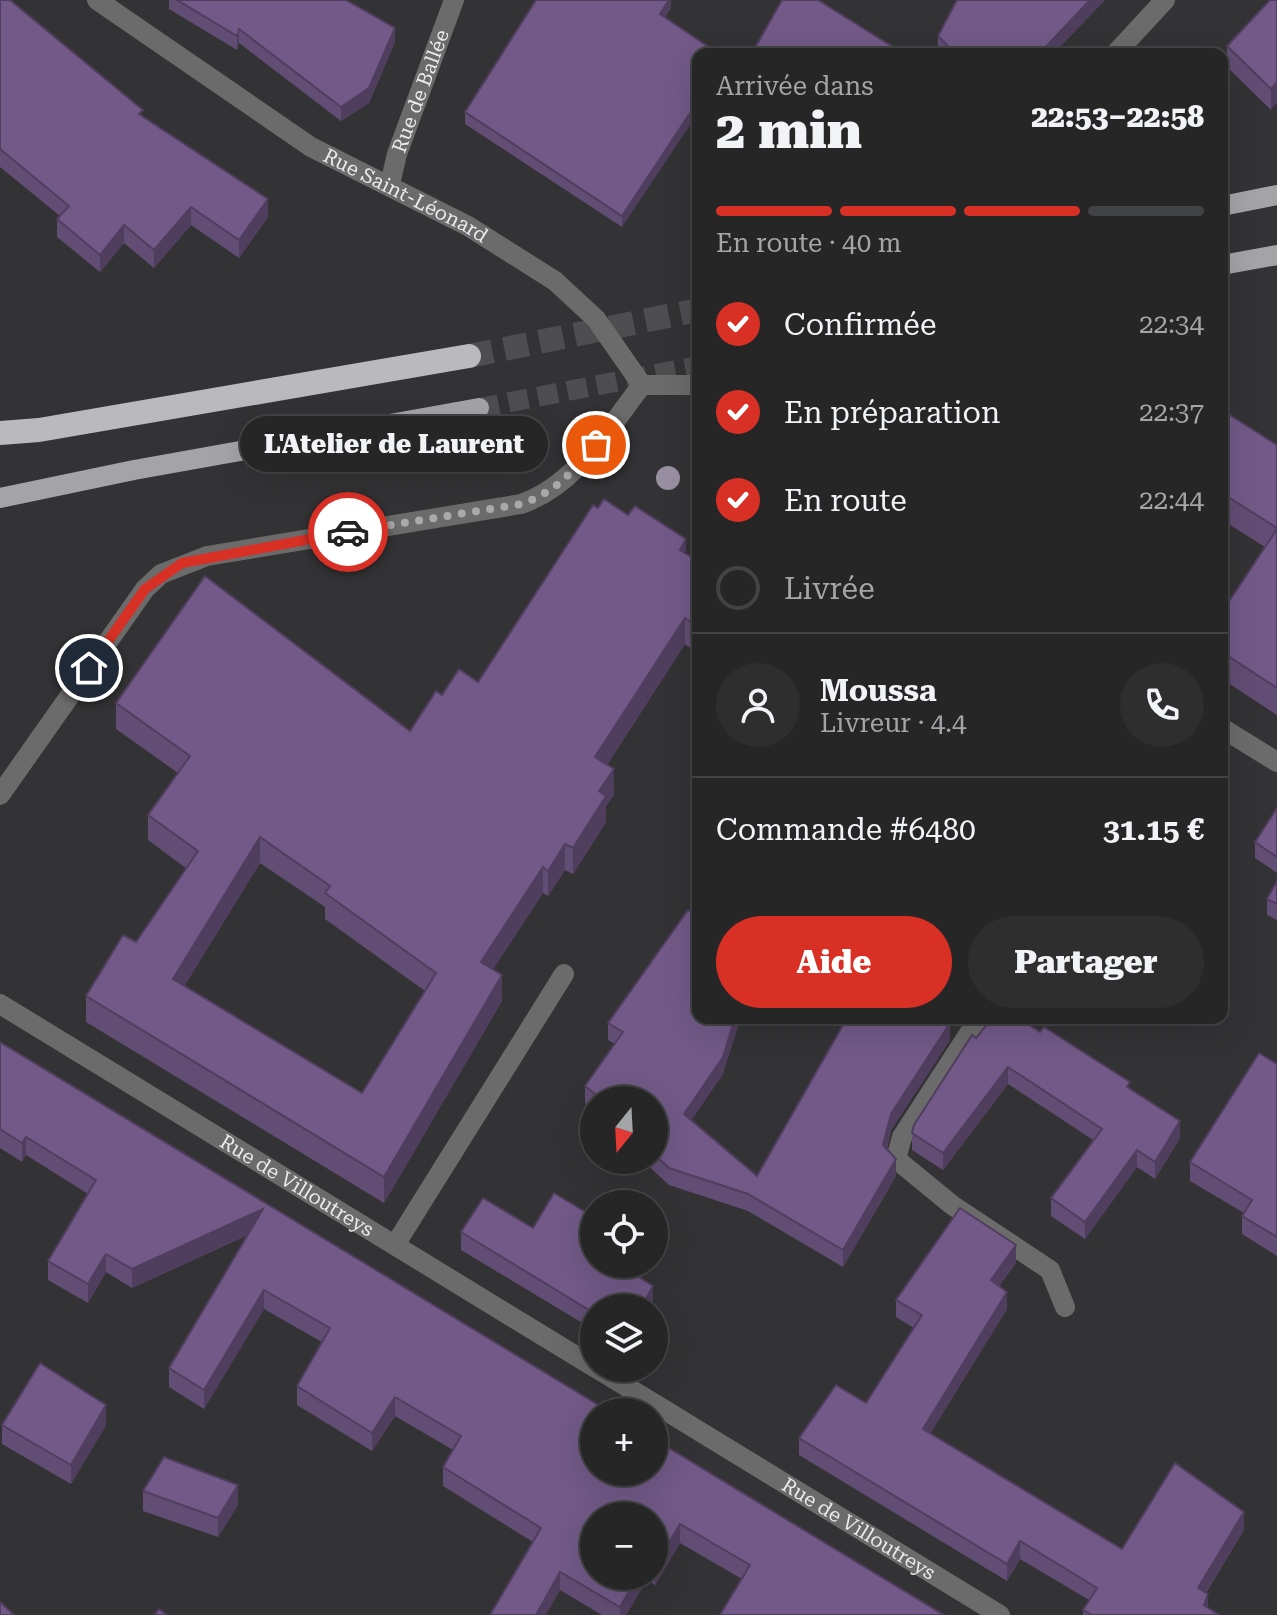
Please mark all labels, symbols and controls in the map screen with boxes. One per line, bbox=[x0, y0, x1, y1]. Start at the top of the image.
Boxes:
street label: Rue de Ballée bbox=[387, 26, 454, 156]
text: Arrivée dans bbox=[716, 71, 874, 101]
text: 22:53–22:58 bbox=[1031, 99, 1204, 134]
text: 2 min bbox=[716, 100, 862, 161]
street label: Rue Saint-Léonard bbox=[320, 143, 493, 248]
text: En route · 40 m bbox=[716, 228, 901, 258]
icon: check bbox=[716, 302, 760, 346]
text: Confirmée bbox=[784, 307, 936, 342]
text: 22:34 bbox=[1139, 309, 1204, 339]
icon: check bbox=[716, 390, 760, 434]
text: En préparation bbox=[784, 395, 1000, 430]
text: 22:37 bbox=[1139, 397, 1204, 427]
pin bbox=[562, 411, 630, 479]
callout: L'Atelier de Laurent bbox=[240, 417, 548, 473]
icon: bag bbox=[574, 423, 618, 467]
text: L'Atelier de Laurent bbox=[264, 429, 524, 459]
icon: check bbox=[716, 478, 760, 522]
text: En route bbox=[784, 483, 907, 518]
text: 22:44 bbox=[1139, 485, 1204, 515]
courier bbox=[308, 492, 388, 572]
icon: car bbox=[326, 510, 370, 554]
text: Livrée bbox=[784, 571, 875, 606]
pin bbox=[55, 634, 123, 702]
icon: home bbox=[67, 646, 111, 690]
button: person bbox=[716, 663, 800, 747]
button: phone bbox=[1120, 663, 1204, 747]
text: Moussa bbox=[820, 673, 937, 708]
text: Livreur · 4.4 bbox=[820, 708, 967, 738]
text: Commande #6480 bbox=[716, 812, 976, 847]
text: 31.15 € bbox=[1103, 812, 1204, 847]
button: Aide bbox=[716, 916, 952, 1008]
button: Partager bbox=[968, 916, 1204, 1008]
north arrow bbox=[580, 1086, 668, 1174]
map controls bbox=[580, 1086, 668, 1590]
street label: Rue de Villoutreys bbox=[216, 1129, 378, 1242]
button: locate bbox=[580, 1190, 668, 1278]
button: layers bbox=[580, 1294, 668, 1382]
button: + bbox=[580, 1398, 668, 1486]
street label: Rue de Villoutreys bbox=[778, 1473, 940, 1585]
button: − bbox=[580, 1502, 668, 1590]

